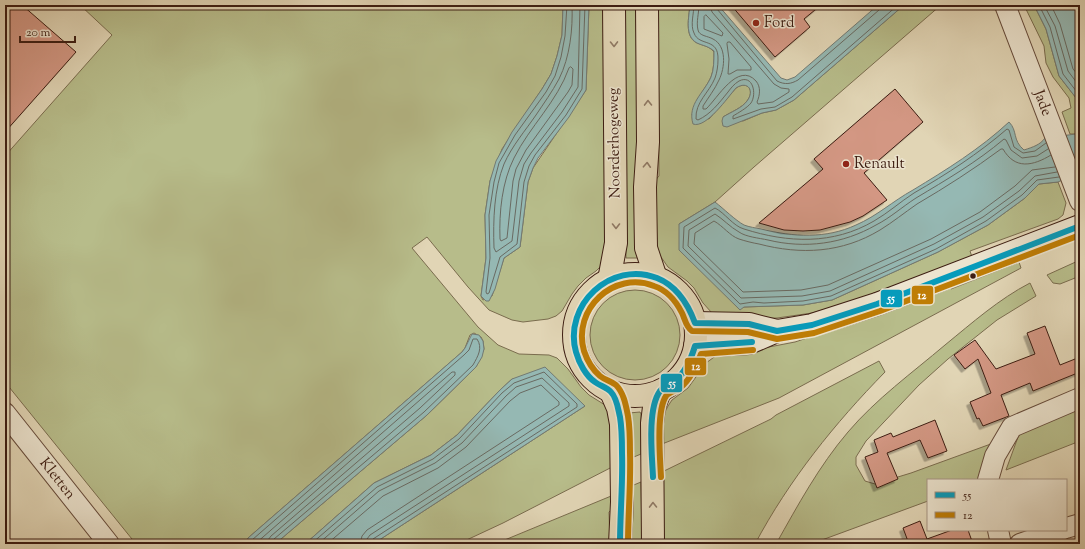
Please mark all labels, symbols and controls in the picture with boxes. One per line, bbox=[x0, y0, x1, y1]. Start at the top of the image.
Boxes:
place label: Ford bbox=[764, 13, 795, 34]
scale bar bbox=[20, 18, 75, 44]
marker: Ford bbox=[751, 18, 761, 28]
text: 20 m bbox=[26, 24, 51, 42]
one-way arrow bbox=[610, 41, 618, 47]
street label: Jade bbox=[1028, 86, 1057, 119]
street label: Noorderhogeweg bbox=[604, 88, 626, 198]
one-way arrow bbox=[644, 100, 652, 106]
place label: Renault bbox=[854, 154, 905, 175]
marker: Renault bbox=[841, 159, 851, 169]
one-way arrow bbox=[642, 162, 651, 168]
one-way arrow bbox=[612, 223, 620, 229]
unlabelled marker bbox=[968, 271, 978, 281]
line badge: 12 bbox=[911, 285, 934, 305]
text: 12 bbox=[917, 288, 927, 304]
line badge: 55 bbox=[880, 289, 903, 308]
text: 55 bbox=[886, 291, 895, 307]
line badge: 12 bbox=[684, 357, 707, 376]
text: 12 bbox=[691, 359, 701, 375]
line badge: 55 bbox=[660, 373, 683, 393]
text: 55 bbox=[667, 376, 676, 392]
street label: Kletten bbox=[34, 453, 80, 504]
legend bbox=[927, 479, 1067, 531]
text: 55 bbox=[962, 487, 971, 505]
one-way arrow bbox=[649, 502, 657, 508]
text: 12 bbox=[963, 507, 973, 525]

